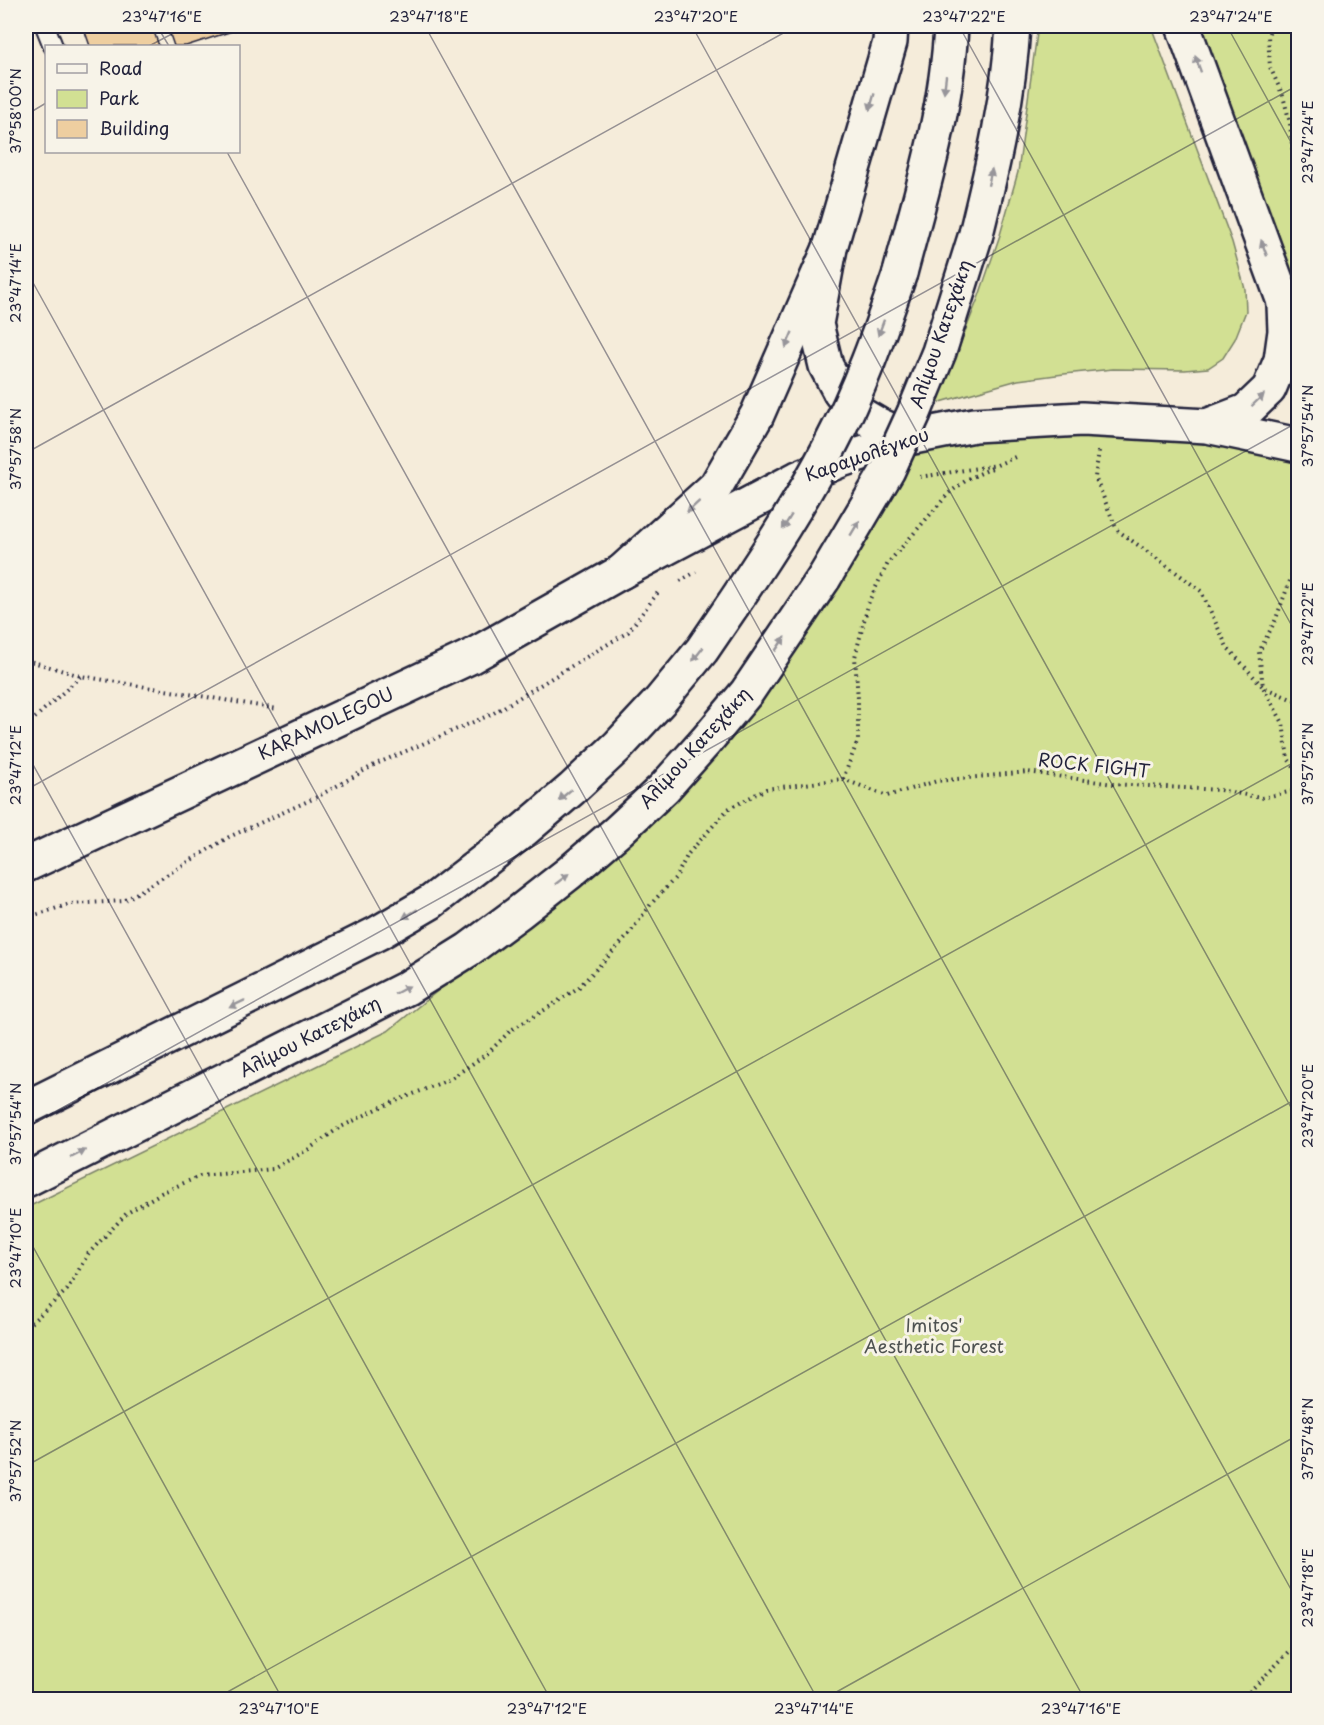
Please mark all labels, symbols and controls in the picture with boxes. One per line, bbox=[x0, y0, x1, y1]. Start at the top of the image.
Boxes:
text: 23°47'16"E bbox=[122, 4, 202, 27]
text: 23°47'18"E bbox=[389, 4, 469, 27]
text: 23°47'20"E bbox=[654, 4, 738, 27]
text: 23°47'22"E bbox=[922, 4, 1006, 27]
text: 23°47'24"E bbox=[1189, 4, 1273, 27]
legend bbox=[45, 45, 240, 153]
text: Road bbox=[99, 54, 143, 81]
one-way arrow bbox=[1192, 55, 1202, 73]
text: 37°58'00"N bbox=[3, 68, 26, 154]
one-way arrow bbox=[940, 74, 950, 93]
text: Park bbox=[99, 84, 139, 111]
one-way arrow bbox=[867, 94, 876, 112]
text: 23°47'24"E bbox=[1295, 100, 1318, 184]
text: Building bbox=[99, 114, 169, 141]
one-way arrow bbox=[985, 167, 995, 186]
one-way arrow bbox=[1259, 238, 1269, 256]
text: 23°47'14"E bbox=[3, 243, 26, 323]
street label: Αλίμου Κατεχάκη bbox=[902, 256, 978, 411]
one-way arrow bbox=[876, 319, 886, 337]
one-way arrow bbox=[785, 331, 794, 348]
text: 37°57'54"N bbox=[1295, 385, 1318, 467]
one-way arrow bbox=[1251, 393, 1265, 407]
text: 37°57'58"N bbox=[3, 408, 26, 490]
street label: Καραμολέγκου bbox=[801, 420, 932, 487]
one-way arrow bbox=[686, 500, 701, 513]
one-way arrow bbox=[781, 514, 792, 530]
one-way arrow bbox=[849, 520, 860, 536]
text: 23°47'22"E bbox=[1295, 582, 1318, 666]
one-way arrow bbox=[774, 636, 786, 652]
one-way arrow bbox=[693, 646, 705, 661]
street label: KARAMOLEGOU bbox=[253, 679, 398, 766]
street label: Αλίμου Κατεχάκη bbox=[632, 680, 756, 814]
text: 37°57'52"N bbox=[1295, 722, 1318, 806]
text: 23°47'12"E bbox=[3, 725, 26, 805]
street label: ROCK FIGHT bbox=[1037, 745, 1152, 784]
one-way arrow bbox=[558, 788, 573, 801]
one-way arrow bbox=[554, 873, 569, 885]
one-way arrow bbox=[402, 908, 418, 919]
one-way arrow bbox=[393, 986, 411, 996]
street label: Αλίμου Κατεχάκη bbox=[234, 988, 385, 1083]
one-way arrow bbox=[229, 999, 246, 1009]
text: 23°47'20"E bbox=[1295, 1064, 1318, 1148]
text: 37°57'54"N bbox=[3, 1083, 26, 1165]
one-way arrow bbox=[69, 1149, 86, 1158]
text: 23°47'10"E bbox=[3, 1208, 26, 1288]
park label: Imitos' Aesthetic Forest bbox=[864, 1311, 1004, 1359]
text: 37°57'48"N bbox=[1295, 1398, 1318, 1480]
text: 37°57'52"N bbox=[3, 1419, 26, 1503]
text: 23°47'18"E bbox=[1295, 1548, 1318, 1628]
text: 23°47'10"E bbox=[239, 1696, 319, 1719]
text: 23°47'12"E bbox=[507, 1696, 587, 1719]
text: 23°47'14"E bbox=[774, 1696, 854, 1719]
text: 23°47'16"E bbox=[1041, 1696, 1121, 1719]

